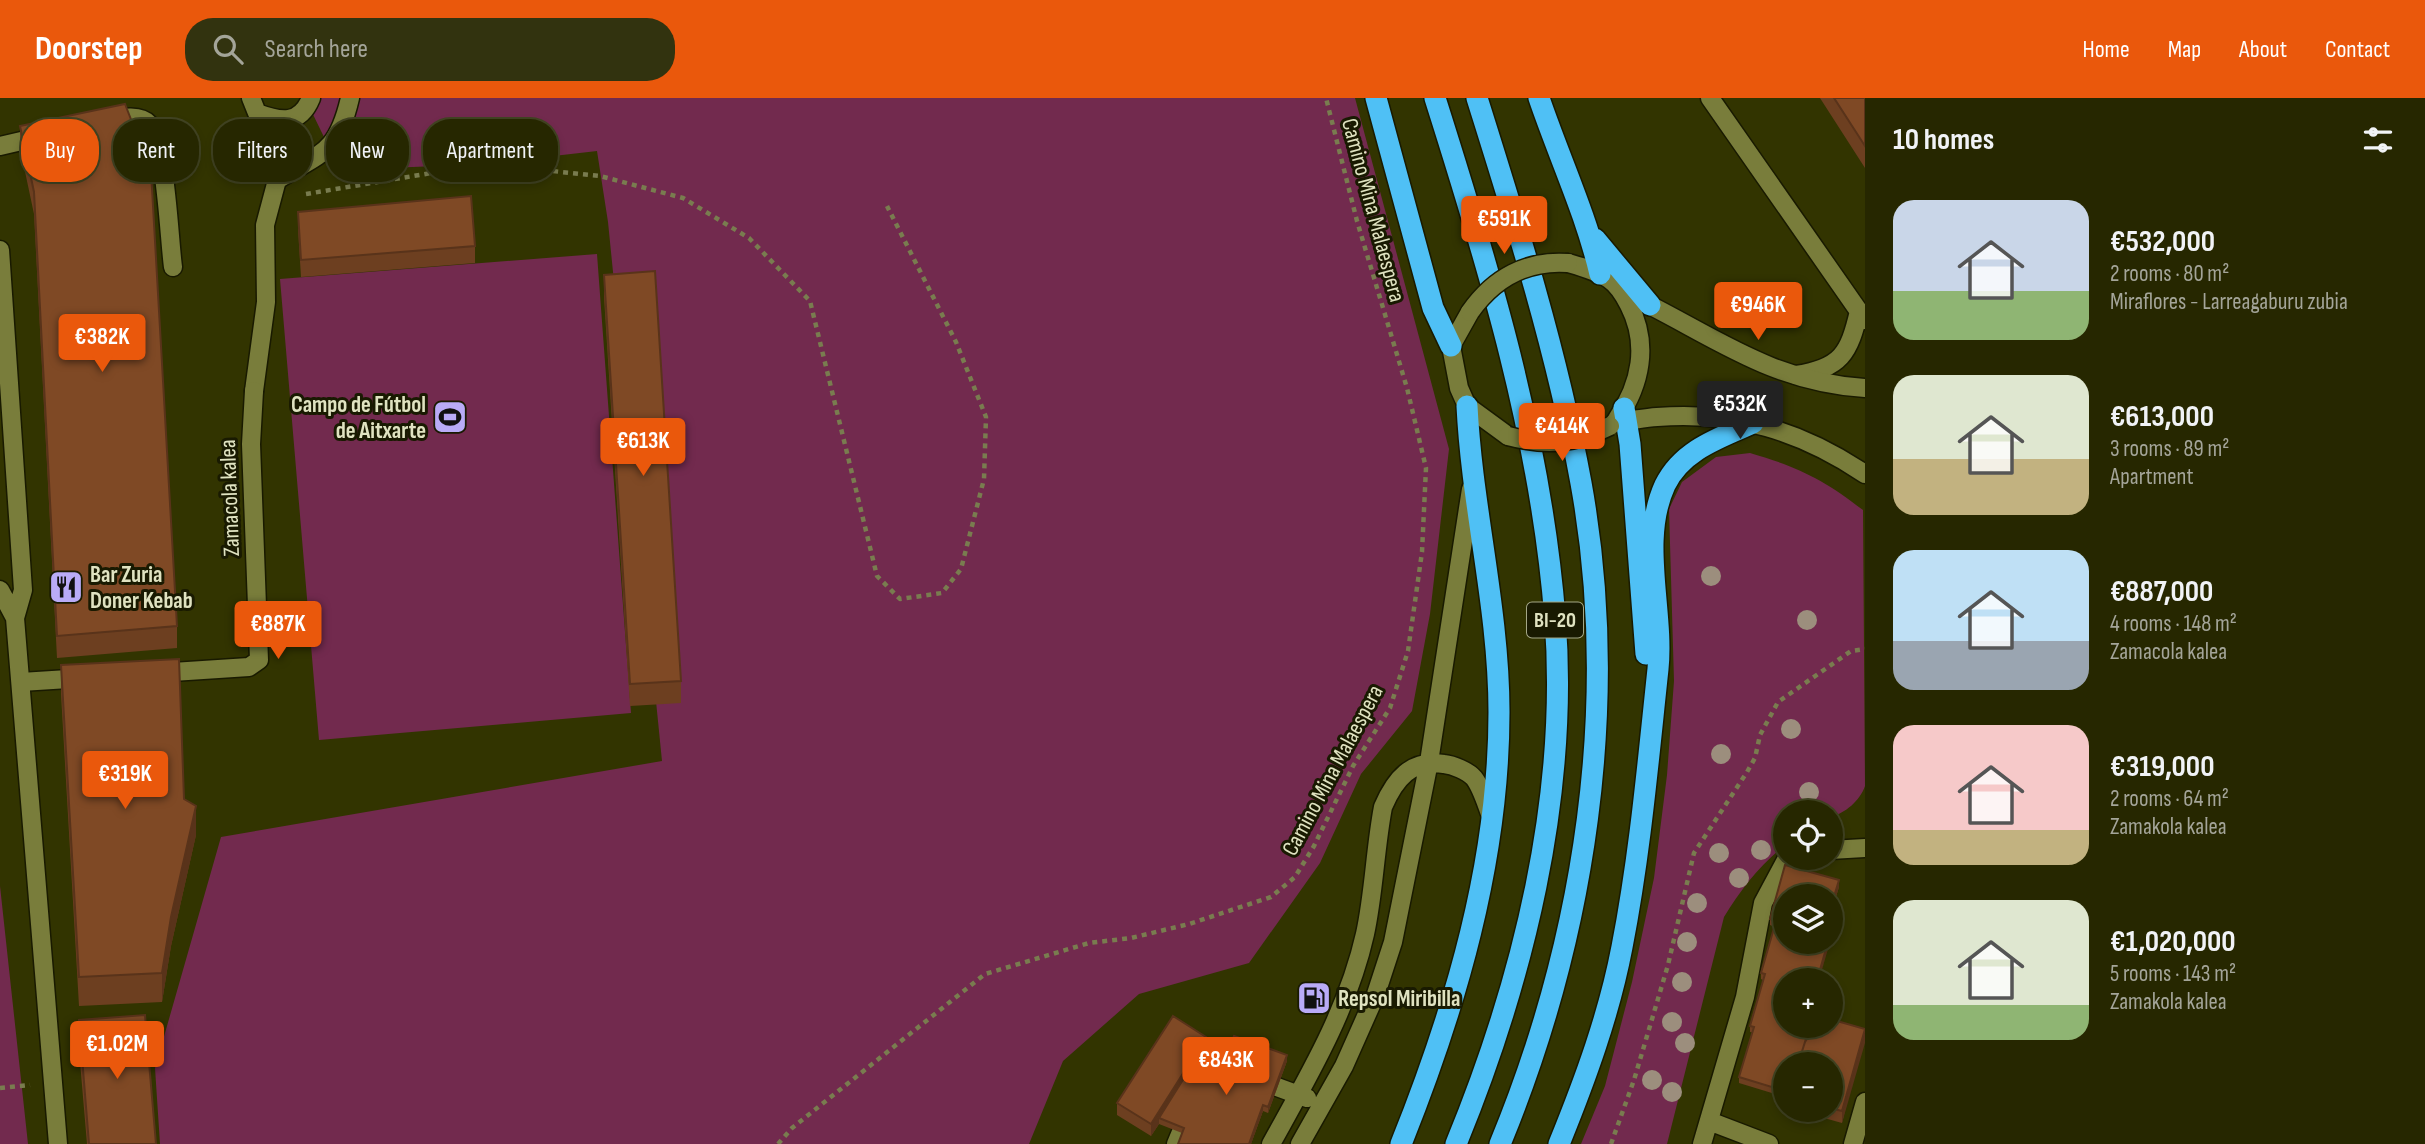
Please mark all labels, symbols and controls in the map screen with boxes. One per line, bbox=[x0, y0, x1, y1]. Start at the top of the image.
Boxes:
search box bbox=[185, 18, 675, 81]
text: Doorstep bbox=[35, 29, 143, 69]
icon: search bbox=[209, 30, 247, 68]
text: Search here bbox=[265, 34, 368, 65]
text: Home bbox=[2082, 35, 2130, 64]
text: Map bbox=[2168, 35, 2201, 64]
text: About bbox=[2239, 35, 2287, 64]
text: Contact bbox=[2325, 35, 2390, 64]
street label: Camino Mina Malaespera bbox=[1335, 115, 1411, 305]
chip: Buy bbox=[21, 119, 99, 182]
chip: Rent bbox=[113, 119, 199, 182]
chip: Filters bbox=[213, 119, 312, 182]
chip: New bbox=[326, 119, 409, 182]
chip: Apartment bbox=[423, 119, 558, 182]
icon: filters bbox=[2359, 121, 2397, 159]
text: 10 homes bbox=[1893, 122, 1994, 158]
pin: €591K bbox=[1455, 197, 1553, 256]
text: €591K bbox=[1477, 205, 1531, 233]
text: €532,000 bbox=[2110, 224, 2215, 260]
icon: home bbox=[1949, 228, 2033, 312]
text: 2 rooms · 80 m² bbox=[2110, 260, 2229, 288]
pin: €946K bbox=[1709, 282, 1807, 342]
text: Miraflores - Larreagaburu zubia bbox=[2110, 288, 2348, 316]
text: €946K bbox=[1730, 291, 1786, 319]
pin: €382K bbox=[53, 314, 151, 374]
text: €382K bbox=[75, 323, 129, 351]
pin: €532K bbox=[1691, 382, 1789, 441]
text: €532K bbox=[1713, 390, 1767, 418]
place label: Campo de Fútbol de Aitxarte bbox=[291, 391, 426, 445]
sports icon: Campo de Fútbol de Aitxarte bbox=[431, 398, 469, 436]
text: €613,000 bbox=[2110, 399, 2214, 435]
icon: home bbox=[1949, 403, 2033, 487]
pin: €414K bbox=[1513, 404, 1611, 463]
text: €414K bbox=[1535, 412, 1589, 440]
pin: €613K bbox=[594, 418, 692, 478]
text: €613K bbox=[616, 427, 670, 455]
text: 3 rooms · 89 m² bbox=[2110, 435, 2229, 463]
street label: Zamacola kalea bbox=[214, 439, 246, 557]
text: Apartment bbox=[2110, 463, 2194, 491]
place label: Bar Zuria Doner Kebab bbox=[90, 561, 193, 615]
restaurant icon: Bar Zuria Doner Kebab bbox=[47, 568, 85, 606]
text: €887,000 bbox=[2110, 574, 2213, 610]
icon: home bbox=[1949, 578, 2033, 662]
pin: €887K bbox=[229, 602, 327, 661]
road number: BI-20 bbox=[1527, 602, 1583, 638]
text: €887K bbox=[251, 610, 305, 638]
text: 4 rooms · 148 m² bbox=[2110, 610, 2237, 638]
text: Zamacola kalea bbox=[2110, 638, 2227, 666]
street label: Camino Mina Malaespera bbox=[1276, 680, 1390, 860]
text: €319,000 bbox=[2110, 749, 2214, 785]
pin: €319K bbox=[76, 752, 174, 811]
icon: home bbox=[1949, 753, 2033, 837]
text: €319K bbox=[98, 760, 152, 788]
text: 2 rooms · 64 m² bbox=[2110, 785, 2229, 813]
map controls bbox=[1773, 800, 1843, 1122]
button: locate bbox=[1773, 800, 1843, 870]
text: Zamakola kalea bbox=[2110, 813, 2227, 841]
button: layers bbox=[1773, 884, 1843, 954]
text: €1,020,000 bbox=[2110, 924, 2236, 960]
icon: home bbox=[1949, 928, 2033, 1012]
text: 5 rooms · 143 m² bbox=[2110, 960, 2236, 988]
button: + bbox=[1773, 968, 1843, 1038]
fuel station icon: Repsol Miribilla bbox=[1295, 979, 1333, 1017]
place label: Repsol Miribilla bbox=[1338, 985, 1460, 1013]
text: Zamakola kalea bbox=[2110, 988, 2227, 1016]
pin: €1.02M bbox=[60, 1021, 174, 1081]
text: €1.02M bbox=[86, 1030, 148, 1058]
pin: €843K bbox=[1177, 1038, 1275, 1097]
text: €843K bbox=[1198, 1046, 1254, 1074]
button: − bbox=[1773, 1052, 1843, 1122]

